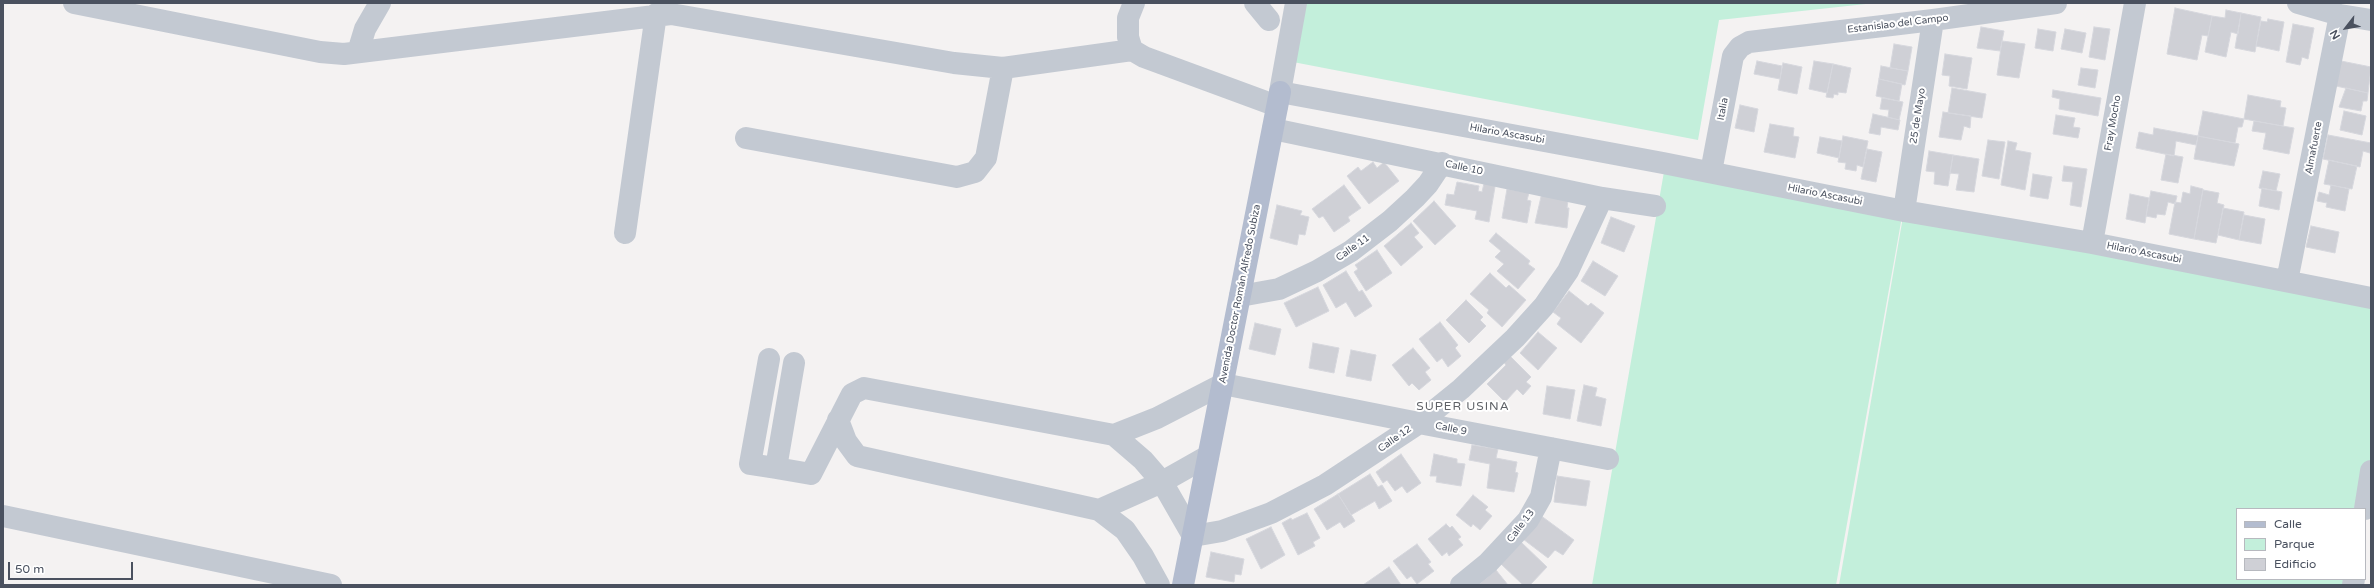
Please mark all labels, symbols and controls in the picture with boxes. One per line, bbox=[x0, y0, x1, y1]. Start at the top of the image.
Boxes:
north arrow bbox=[2326, 8, 2366, 48]
street label: Estanislao del Campo bbox=[1847, 12, 1949, 36]
text: N bbox=[2327, 27, 2343, 42]
street label: 25 de Mayo bbox=[1908, 87, 1928, 145]
street label: Fray Mocho bbox=[2102, 94, 2124, 152]
street label: Italia bbox=[1715, 97, 1731, 121]
street label: Hilario Ascasubi bbox=[1469, 121, 1545, 147]
street label: Almafuerte bbox=[2303, 121, 2325, 175]
street label: Calle 10 bbox=[1444, 158, 1484, 178]
street label: Hilario Ascasubi bbox=[1787, 182, 1863, 208]
street label: Avenida Doctor Román Alfredo Subiza bbox=[1217, 203, 1263, 385]
street label: Calle 11 bbox=[1334, 232, 1372, 264]
street label: Hilario Ascasubi bbox=[2106, 240, 2182, 266]
district label: SUPER USINA bbox=[1416, 400, 1510, 414]
street label: Calle 9 bbox=[1434, 420, 1468, 438]
street label: Calle 12 bbox=[1376, 423, 1414, 455]
street label: Calle 13 bbox=[1505, 507, 1537, 545]
legend bbox=[2236, 508, 2366, 580]
text: Calle bbox=[2274, 517, 2302, 531]
text: Parque bbox=[2274, 537, 2315, 551]
scale bar bbox=[10, 554, 135, 580]
text: Edificio bbox=[2274, 557, 2316, 571]
text: 50 m bbox=[15, 562, 44, 576]

